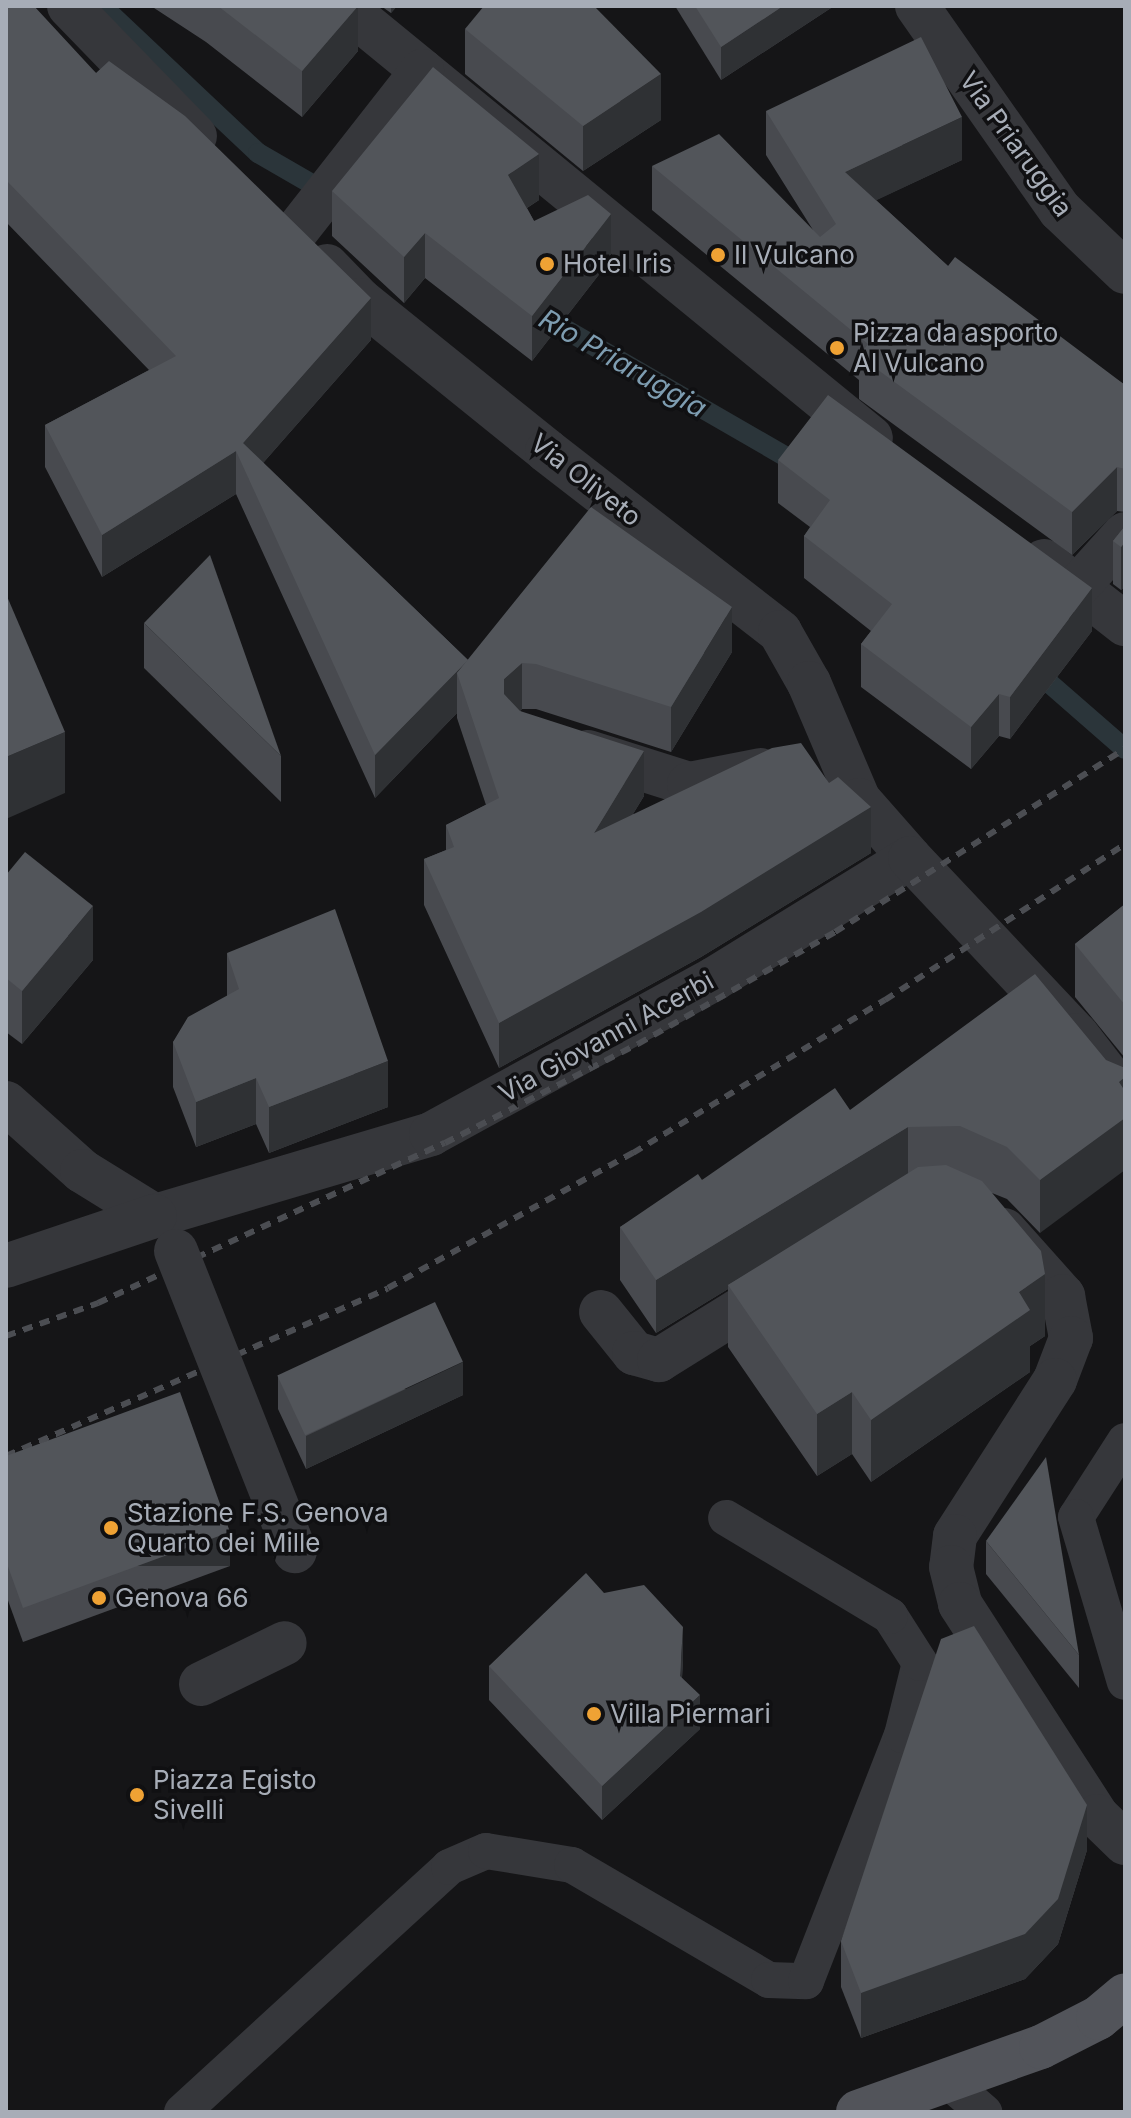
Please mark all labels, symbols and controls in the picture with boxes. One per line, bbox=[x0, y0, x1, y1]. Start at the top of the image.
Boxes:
street label: Via Priaruggia bbox=[953, 65, 1079, 223]
place label: Il Vulcano bbox=[734, 239, 855, 271]
marker: Il Vulcano bbox=[709, 246, 727, 264]
place label: Hotel Iris bbox=[563, 248, 672, 280]
marker: Hotel Iris bbox=[538, 255, 556, 273]
water label: Rio Priaruggia bbox=[533, 302, 713, 424]
place label: Pizza da asporto Al Vulcano bbox=[853, 317, 1058, 378]
marker: Pizza da asporto Al Vulcano bbox=[828, 339, 846, 357]
street label: Via Oliveto bbox=[524, 427, 648, 533]
street label: Via Giovanni Acerbi bbox=[493, 965, 719, 1109]
place label: Stazione F.S. Genova Quarto dei Mille bbox=[127, 1497, 389, 1558]
marker: Stazione F.S. Genova Quarto dei Mille bbox=[102, 1519, 120, 1537]
place label: Genova 66 bbox=[115, 1582, 249, 1614]
marker: Genova 66 bbox=[90, 1589, 108, 1607]
place label: Villa Piermari bbox=[610, 1698, 771, 1730]
marker: Villa Piermari bbox=[585, 1705, 603, 1723]
place label: Piazza Egisto Sivelli bbox=[153, 1764, 317, 1826]
marker: Piazza Egisto Sivelli bbox=[128, 1786, 146, 1804]

